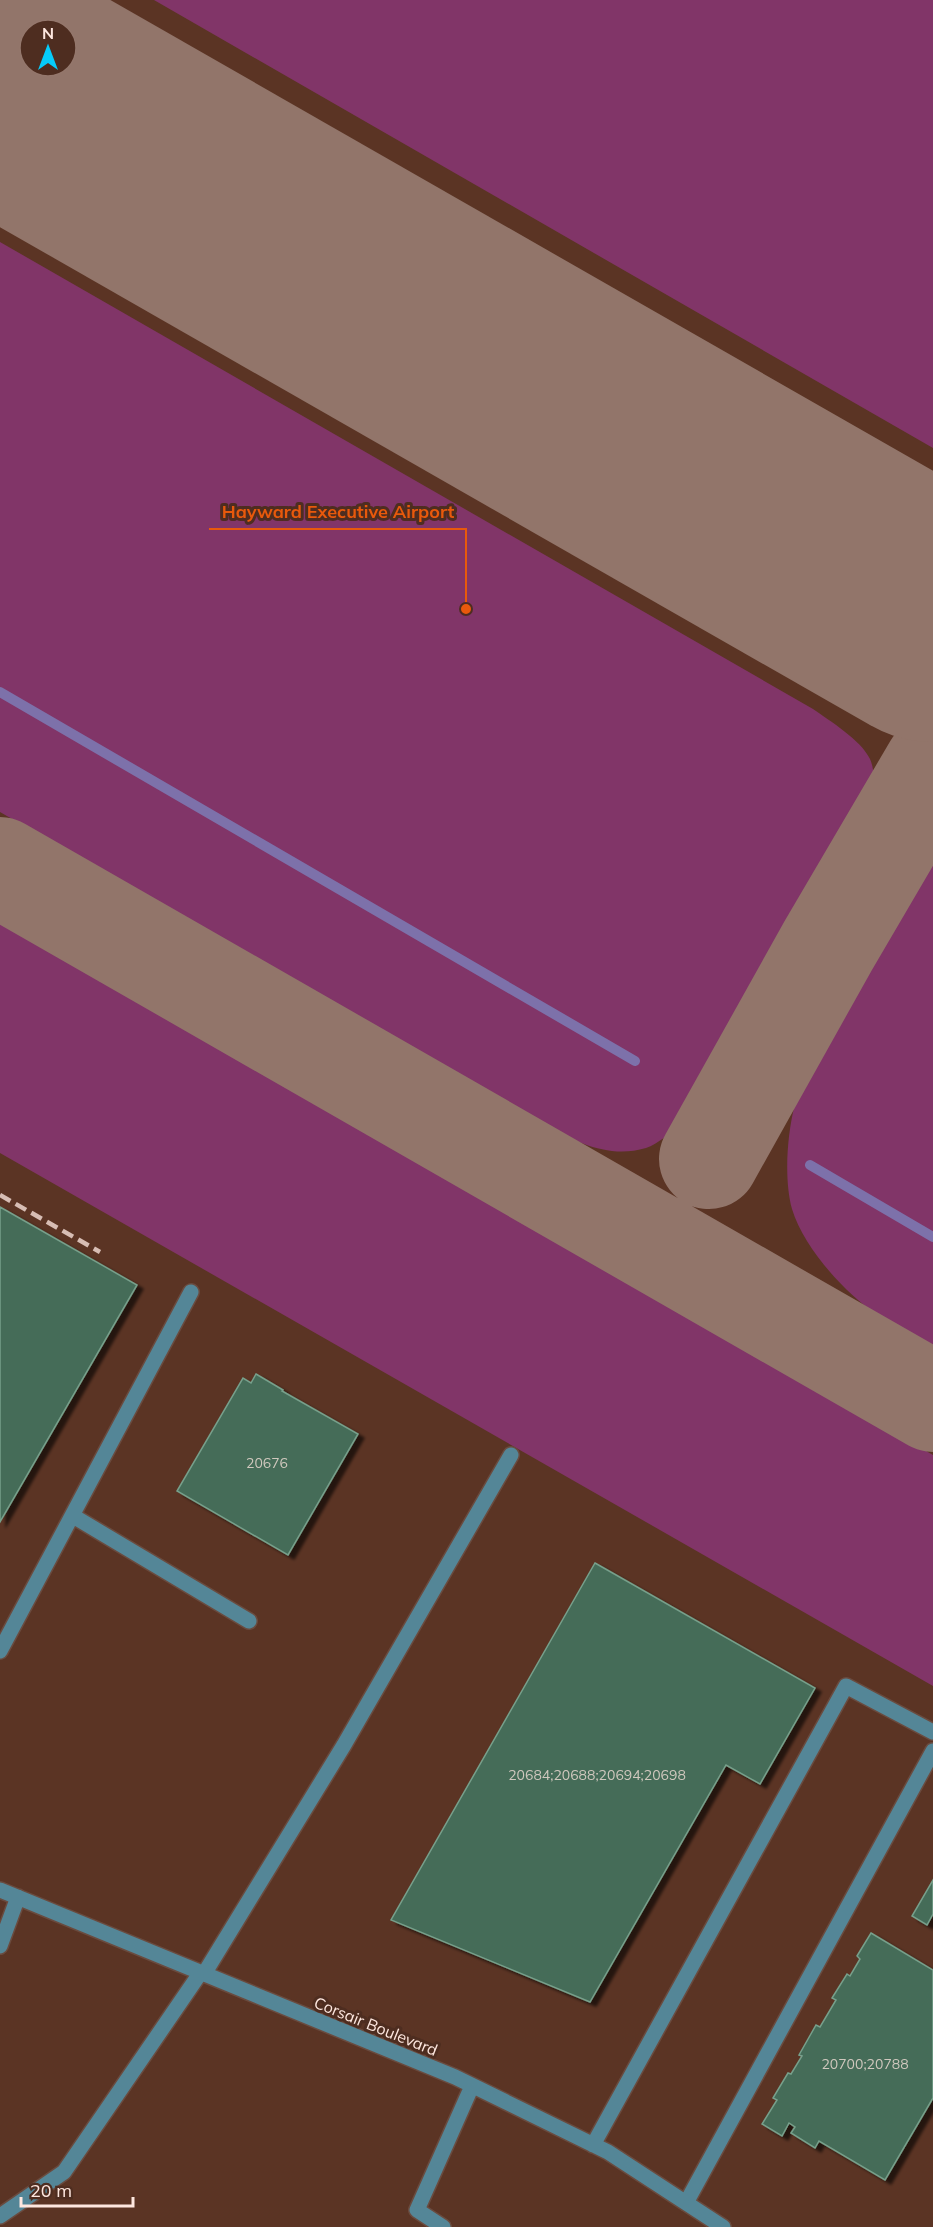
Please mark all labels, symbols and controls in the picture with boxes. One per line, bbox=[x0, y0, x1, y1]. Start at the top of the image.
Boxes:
north arrow bbox=[18, 18, 78, 78]
text: N bbox=[42, 23, 54, 43]
callout: Hayward Executive Airport bbox=[209, 493, 466, 529]
text: Hayward Executive Airport bbox=[222, 500, 454, 523]
house number: 20676 bbox=[246, 1454, 288, 1472]
house number: 20684;20688;20694;20698 bbox=[508, 1766, 686, 1784]
street label: Corsair Boulevard bbox=[311, 1992, 441, 2060]
house number: 20700;20788 bbox=[821, 2055, 909, 2073]
scale bar bbox=[21, 2170, 134, 2208]
text: 20 m bbox=[30, 2179, 72, 2202]

